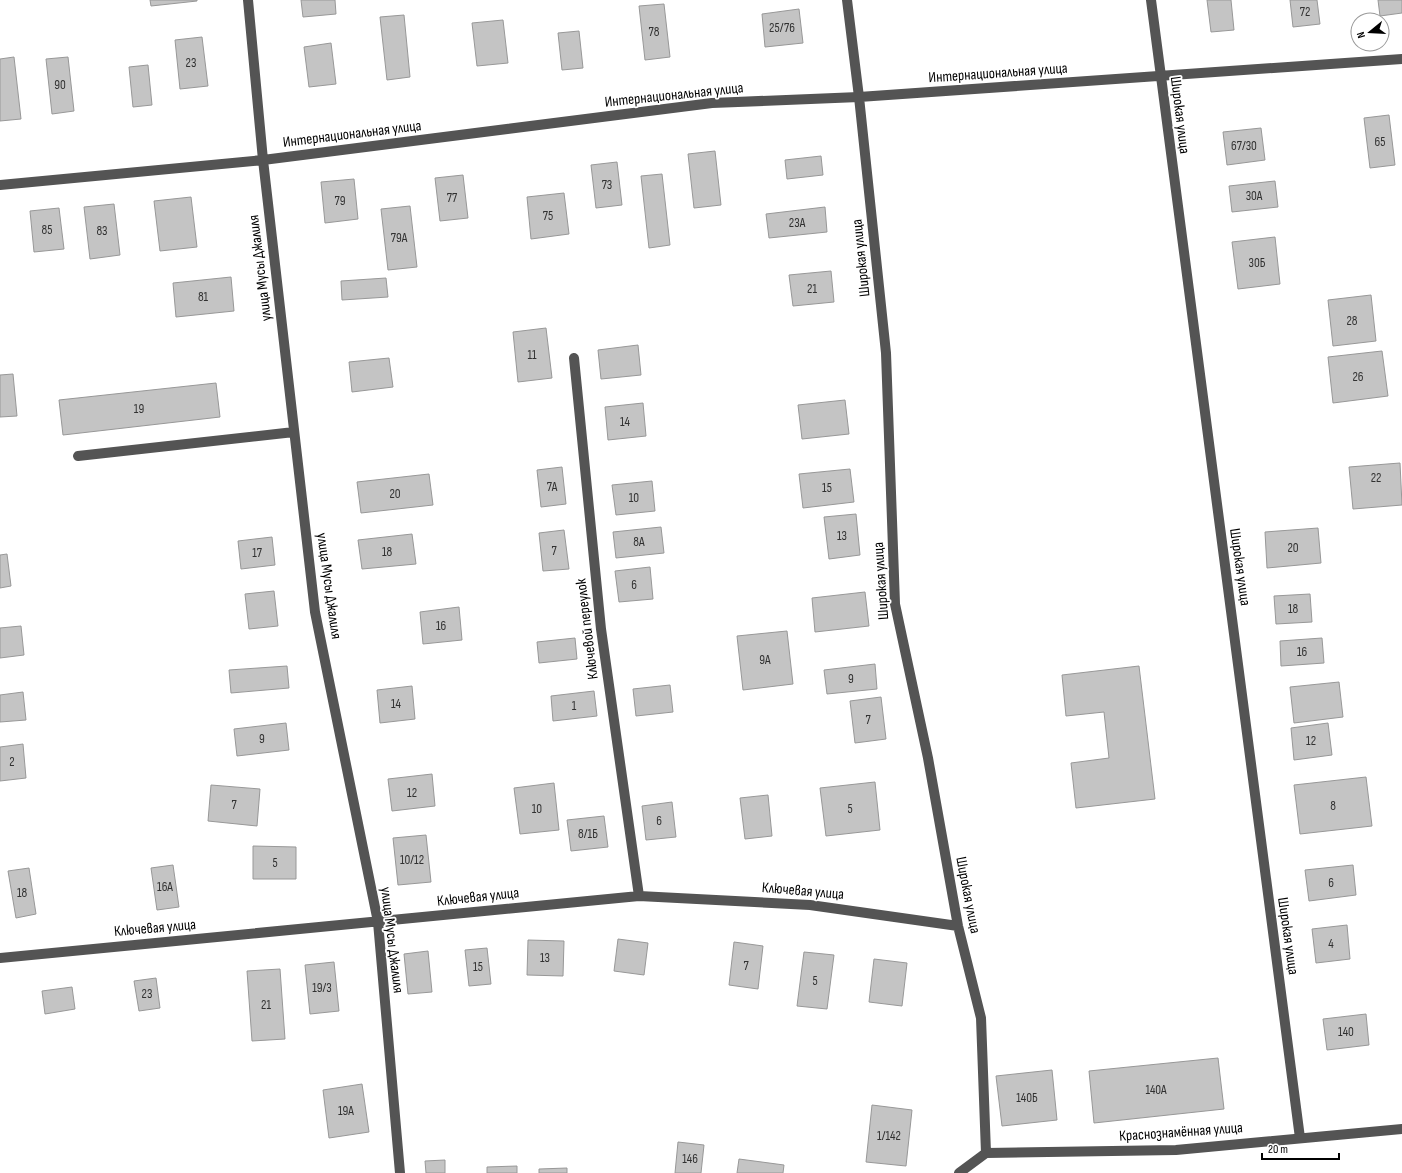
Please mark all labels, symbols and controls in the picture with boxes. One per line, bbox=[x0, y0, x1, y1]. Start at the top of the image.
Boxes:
house number: 72 bbox=[1300, 4, 1310, 20]
north arrow bbox=[1350, 12, 1390, 52]
house number: 25/76 bbox=[769, 20, 795, 36]
house number: 78 bbox=[649, 24, 660, 40]
text: N bbox=[1354, 30, 1368, 40]
house number: 23 bbox=[186, 55, 196, 71]
street label: Интернациональная улица bbox=[928, 59, 1068, 87]
street label: Широкая улица bbox=[1166, 75, 1194, 155]
house number: 90 bbox=[54, 77, 66, 93]
street label: Интернациональная улица bbox=[604, 78, 744, 112]
street label: Интернациональная улица bbox=[282, 116, 423, 152]
house number: 65 bbox=[1375, 134, 1385, 150]
house number: 67/30 bbox=[1231, 138, 1257, 154]
house number: 73 bbox=[602, 177, 612, 193]
house number: 30А bbox=[1246, 188, 1263, 204]
house number: 77 bbox=[447, 190, 458, 206]
house number: 79 bbox=[335, 193, 346, 209]
house number: 75 bbox=[543, 208, 553, 224]
street label: улица Мусы Джалиля bbox=[244, 214, 276, 322]
house number: 23А bbox=[789, 215, 806, 231]
street label: Широкая улица bbox=[847, 218, 875, 298]
house number: 85 bbox=[42, 222, 52, 238]
house number: 83 bbox=[96, 223, 108, 239]
house number: 79А bbox=[391, 230, 408, 246]
house number: 30Б bbox=[1249, 255, 1266, 271]
house number: 21 bbox=[807, 281, 817, 297]
house number: 81 bbox=[198, 289, 209, 305]
house number: 28 bbox=[1346, 313, 1358, 329]
house number: 11 bbox=[527, 347, 537, 363]
house number: 26 bbox=[1352, 369, 1364, 385]
house number: 19 bbox=[134, 401, 144, 417]
house number: 14 bbox=[620, 414, 631, 430]
house number: 22 bbox=[1371, 470, 1381, 486]
house number: 7А bbox=[547, 479, 558, 495]
house number: 15 bbox=[822, 480, 832, 496]
house number: 20 bbox=[389, 486, 401, 502]
house number: 10 bbox=[629, 490, 639, 506]
street label: Широкая улица bbox=[1225, 527, 1255, 607]
house number: 13 bbox=[837, 528, 847, 544]
street label: улица Мусы Джалиля bbox=[312, 532, 346, 640]
house number: 8А bbox=[633, 534, 645, 550]
house number: 20 bbox=[1287, 540, 1299, 556]
street label: Широкая улица bbox=[869, 541, 893, 621]
house number: 7 bbox=[551, 543, 557, 559]
house number: 18 bbox=[382, 544, 392, 560]
house number: 17 bbox=[252, 545, 263, 561]
street label: Ключевой переулок bbox=[571, 577, 603, 680]
house number: 6 bbox=[631, 577, 637, 593]
house number: 18 bbox=[1288, 601, 1298, 617]
house number: 16 bbox=[436, 618, 446, 634]
house number: 16 bbox=[1297, 644, 1307, 660]
house number: 9А bbox=[759, 652, 771, 668]
house number: 9 bbox=[848, 671, 854, 687]
house number: 14 bbox=[391, 696, 402, 712]
house number: 1 bbox=[572, 698, 577, 714]
house number: 7 bbox=[865, 712, 871, 728]
house number: 9 bbox=[259, 731, 265, 747]
house number: 12 bbox=[1306, 733, 1316, 749]
house number: 2 bbox=[9, 754, 15, 770]
house number: 12 bbox=[407, 785, 417, 801]
house number: 7 bbox=[231, 797, 237, 813]
house number: 8 bbox=[1330, 798, 1336, 814]
house number: 10 bbox=[532, 801, 542, 817]
house number: 5 bbox=[847, 801, 853, 817]
house number: 6 bbox=[656, 813, 662, 829]
house number: 8/1Б bbox=[578, 826, 598, 842]
house number: 10/12 bbox=[400, 852, 424, 868]
house number: 5 bbox=[272, 855, 278, 871]
street label: Широкая улица bbox=[951, 855, 985, 935]
house number: 6 bbox=[1328, 875, 1334, 891]
street label: Ключевая улица bbox=[761, 878, 845, 904]
house number: 16А bbox=[157, 879, 173, 895]
street label: Ключевая улица bbox=[436, 883, 520, 911]
house number: 18 bbox=[17, 885, 27, 901]
street label: улица Мусы Джалиля bbox=[376, 886, 408, 994]
street label: Широкая улица bbox=[1273, 896, 1303, 976]
street label: Ключевая улица bbox=[113, 915, 197, 941]
house number: 4 bbox=[1328, 936, 1334, 952]
house number: 13 bbox=[540, 950, 550, 966]
house number: 7 bbox=[743, 958, 749, 974]
house number: 15 bbox=[473, 959, 483, 975]
house number: 5 bbox=[812, 973, 818, 989]
house number: 19/3 bbox=[312, 980, 332, 996]
house number: 23 bbox=[142, 986, 152, 1002]
house number: 21 bbox=[261, 997, 271, 1013]
house number: 140 bbox=[1338, 1024, 1354, 1040]
house number: 140А bbox=[1145, 1082, 1167, 1098]
house number: 140Б bbox=[1016, 1090, 1038, 1106]
house number: 19А bbox=[338, 1103, 354, 1119]
street label: Краснознамённая улица bbox=[1119, 1118, 1244, 1146]
house number: 1/142 bbox=[877, 1128, 901, 1144]
scale bar bbox=[1262, 1135, 1339, 1161]
text: 20 m bbox=[1268, 1142, 1288, 1157]
house number: 146 bbox=[682, 1151, 698, 1167]

